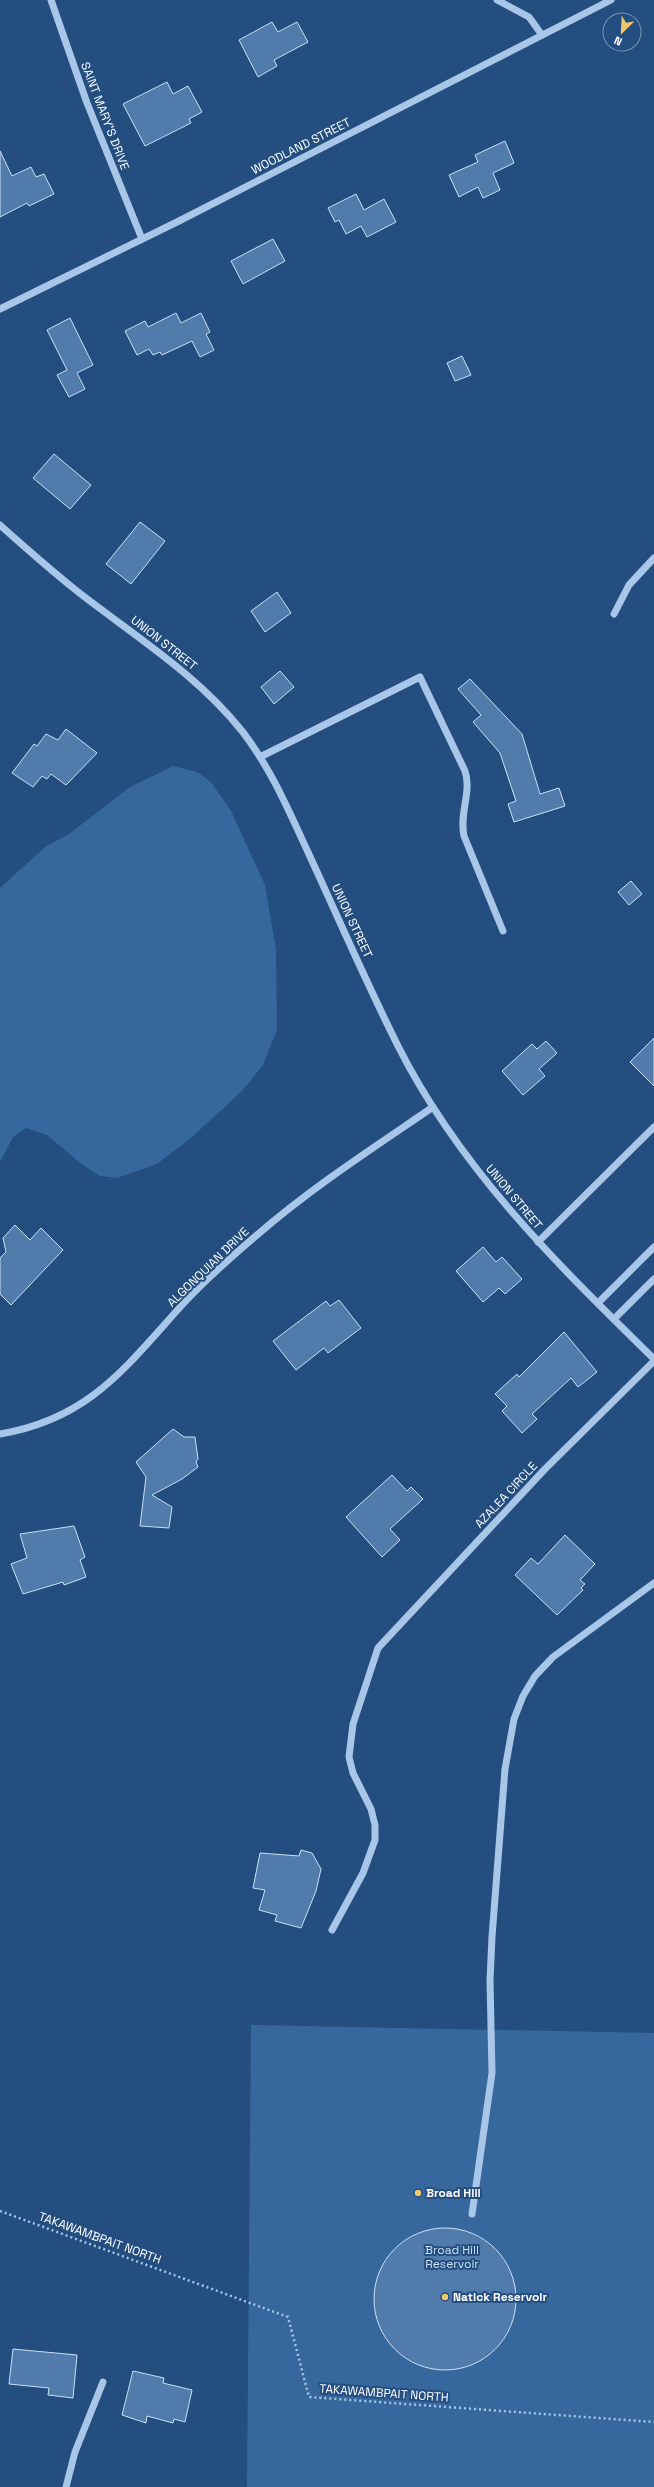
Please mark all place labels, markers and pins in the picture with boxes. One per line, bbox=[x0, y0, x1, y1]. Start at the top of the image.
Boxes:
place label: Broad Hill bbox=[426, 2185, 481, 2201]
marker: Broad Hill bbox=[413, 2188, 423, 2198]
place label: Natick Reservoir bbox=[453, 2289, 547, 2305]
marker: Natick Reservoir bbox=[440, 2292, 450, 2302]

